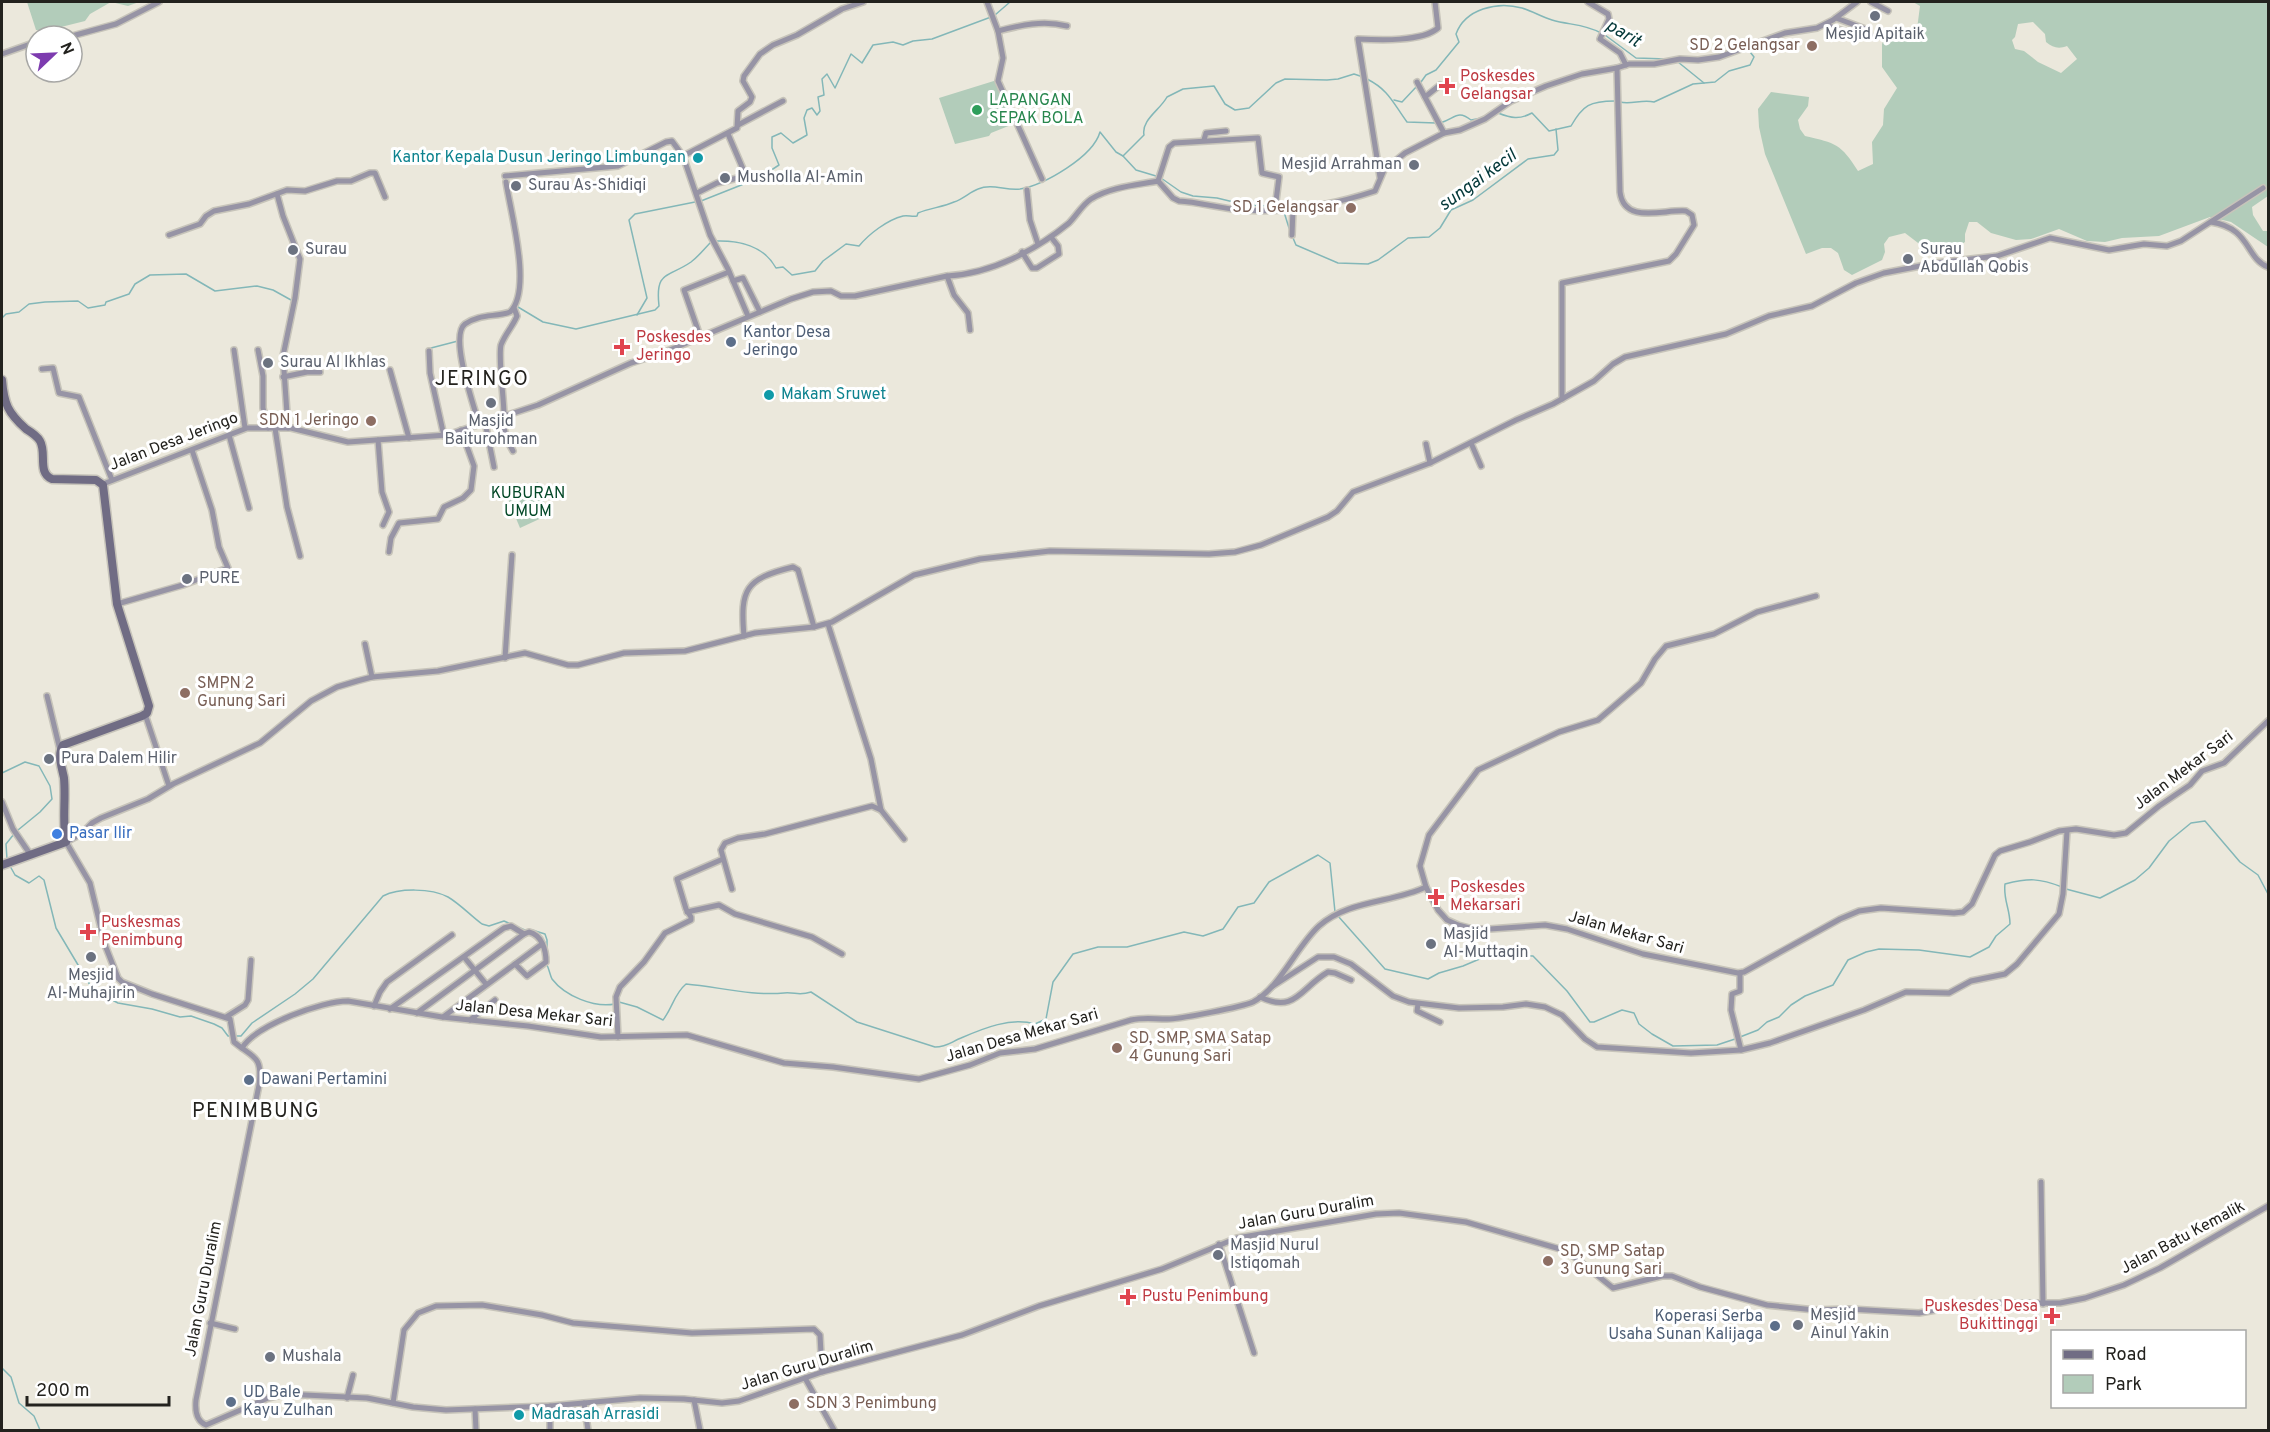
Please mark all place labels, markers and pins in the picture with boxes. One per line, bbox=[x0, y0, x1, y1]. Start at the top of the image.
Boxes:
marker: Mesjid Apitaik bbox=[1868, 9, 1882, 23]
place label: Mesjid Apitaik bbox=[1825, 25, 1925, 45]
place label: SD 2 Gelangsar bbox=[1689, 36, 1800, 56]
marker: SD 2 Gelangsar bbox=[1805, 39, 1819, 53]
place label: Poskesdes Gelangsar bbox=[1460, 67, 1535, 105]
marker: Poskesdes Gelangsar bbox=[1438, 77, 1456, 95]
place label: LAPANGAN SEPAK BOLA bbox=[989, 91, 1084, 129]
marker: LAPANGAN SEPAK BOLA bbox=[970, 103, 984, 117]
place label: Kantor Kepala Dusun Jeringo Limbungan bbox=[392, 148, 686, 168]
marker: Kantor Kepala Dusun Jeringo Limbungan bbox=[691, 151, 705, 165]
place label: Mesjid Arrahman bbox=[1281, 155, 1402, 175]
marker: Mesjid Arrahman bbox=[1407, 158, 1421, 172]
place label: Musholla Al-Amin bbox=[737, 168, 863, 188]
marker: Musholla Al-Amin bbox=[718, 171, 732, 185]
place label: Surau As-Shidiqi bbox=[528, 176, 646, 196]
marker: Surau As-Shidiqi bbox=[509, 179, 523, 193]
place label: SD 1 Gelangsar bbox=[1232, 198, 1339, 218]
marker: SD 1 Gelangsar bbox=[1344, 201, 1358, 215]
place label: Surau bbox=[305, 240, 347, 260]
place label: Surau Abdullah Qobis bbox=[1920, 240, 2029, 278]
marker: Surau bbox=[286, 243, 300, 257]
marker: Surau Abdullah Qobis bbox=[1901, 252, 1915, 266]
place label: Kantor Desa Jeringo bbox=[743, 323, 830, 361]
place label: Poskesdes Jeringo bbox=[636, 328, 711, 366]
marker: Kantor Desa Jeringo bbox=[724, 335, 738, 349]
marker: Poskesdes Jeringo bbox=[613, 338, 631, 356]
place label: Surau Al Ikhlas bbox=[280, 353, 386, 373]
marker: Surau Al Ikhlas bbox=[261, 356, 275, 370]
place label: Makam Sruwet bbox=[781, 385, 886, 405]
marker: Makam Sruwet bbox=[762, 388, 776, 402]
marker: Masjid Baiturohman bbox=[484, 396, 498, 410]
place label: SDN 1 Jeringo bbox=[259, 411, 359, 431]
place label: Masjid Baiturohman bbox=[444, 412, 538, 450]
marker: SDN 1 Jeringo bbox=[364, 414, 378, 428]
place label: PURE bbox=[199, 569, 240, 589]
marker: PURE bbox=[180, 572, 194, 586]
place label: SMPN 2 Gunung Sari bbox=[197, 674, 286, 712]
marker: SMPN 2 Gunung Sari bbox=[178, 686, 192, 700]
place label: Pura Dalem Hilir bbox=[61, 749, 177, 769]
marker: Pura Dalem Hilir bbox=[42, 752, 56, 766]
place label: Pasar Ilir bbox=[69, 824, 132, 844]
marker: Pasar Ilir bbox=[50, 827, 64, 841]
place label: Poskesdes Mekarsari bbox=[1450, 878, 1525, 916]
marker: Poskesdes Mekarsari bbox=[1427, 888, 1445, 906]
place label: Puskesmas Penimbung bbox=[101, 913, 183, 951]
marker: Puskesmas Penimbung bbox=[79, 923, 97, 941]
place label: Masjid Al-Muttaqin bbox=[1443, 925, 1529, 963]
marker: Masjid Al-Muttaqin bbox=[1424, 937, 1438, 951]
marker: Mesjid Al-Muhajirin bbox=[84, 950, 98, 964]
place label: Mesjid Al-Muhajirin bbox=[47, 966, 135, 1004]
place label: SD, SMP, SMA Satap 4 Gunung Sari bbox=[1129, 1029, 1271, 1067]
marker: SD, SMP, SMA Satap 4 Gunung Sari bbox=[1110, 1041, 1124, 1055]
place label: Dawani Pertamini bbox=[261, 1070, 387, 1090]
marker: Dawani Pertamini bbox=[242, 1073, 256, 1087]
place label: Masjid Nurul Istiqomah bbox=[1230, 1236, 1319, 1274]
place label: SD, SMP Satap 3 Gunung Sari bbox=[1560, 1242, 1665, 1280]
marker: Masjid Nurul Istiqomah bbox=[1211, 1248, 1225, 1262]
marker: SD, SMP Satap 3 Gunung Sari bbox=[1541, 1254, 1555, 1268]
place label: Pustu Penimbung bbox=[1142, 1287, 1269, 1307]
marker: Pustu Penimbung bbox=[1119, 1288, 1137, 1306]
place label: Puskesdes Desa Bukittinggi bbox=[1924, 1297, 2038, 1335]
place label: Mesjid Ainul Yakin bbox=[1810, 1306, 1889, 1344]
place label: Koperasi Serba Usaha Sunan Kalijaga bbox=[1608, 1307, 1763, 1345]
marker: Puskesdes Desa Bukittinggi bbox=[2043, 1307, 2061, 1325]
marker: Mesjid Ainul Yakin bbox=[1791, 1318, 1805, 1332]
marker: Koperasi Serba Usaha Sunan Kalijaga bbox=[1768, 1319, 1782, 1333]
place label: Mushala bbox=[282, 1347, 342, 1367]
marker: Mushala bbox=[263, 1350, 277, 1364]
place label: UD Bale Kayu Zulhan bbox=[243, 1383, 333, 1421]
place label: SDN 3 Penimbung bbox=[806, 1394, 937, 1414]
marker: UD Bale Kayu Zulhan bbox=[224, 1395, 238, 1409]
marker: SDN 3 Penimbung bbox=[787, 1397, 801, 1411]
place label: Madrasah Arrasidi bbox=[531, 1405, 659, 1425]
marker: Madrasah Arrasidi bbox=[512, 1408, 526, 1422]

